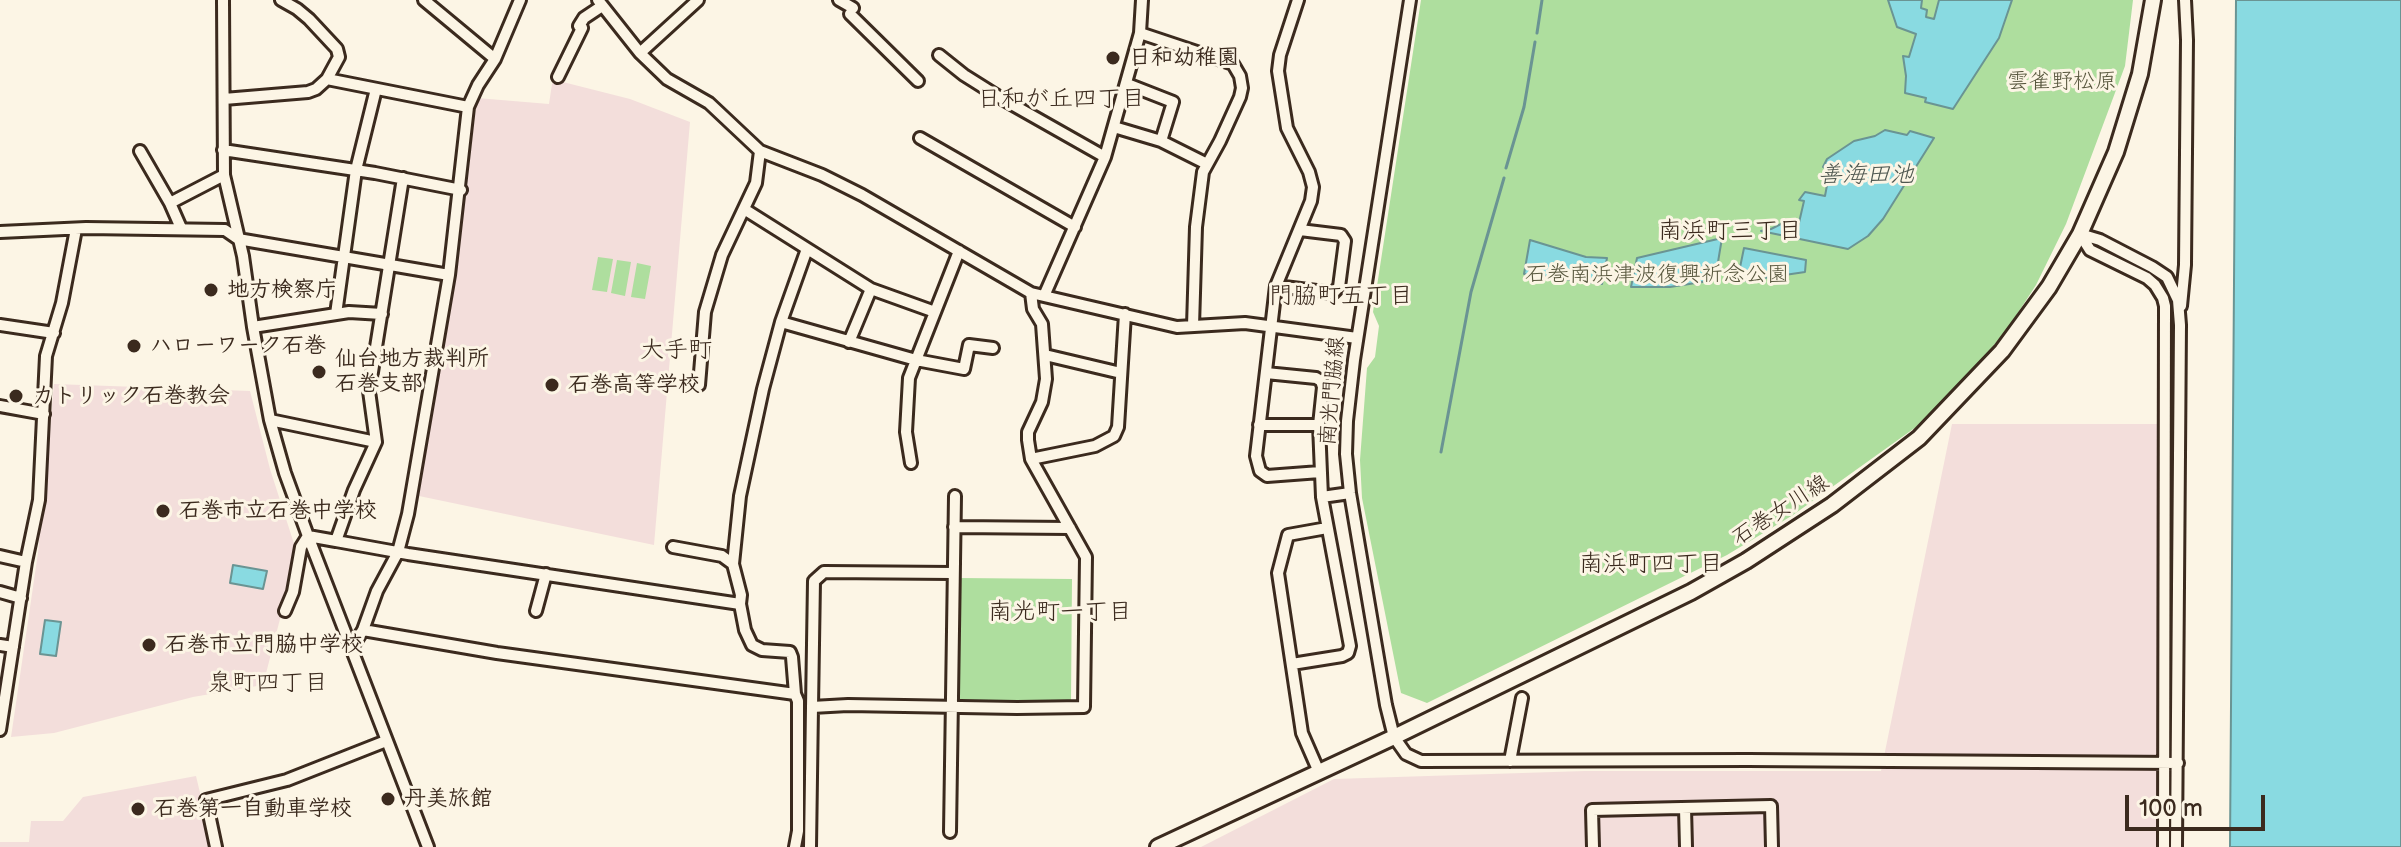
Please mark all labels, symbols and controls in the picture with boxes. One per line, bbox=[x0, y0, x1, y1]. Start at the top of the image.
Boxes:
place label: 日和幼稚園 bbox=[1129, 45, 1239, 71]
marker: 日和幼稚園 bbox=[1104, 49, 1122, 67]
park label: 雲雀野松原 bbox=[2007, 69, 2117, 95]
district label: 日和が丘四丁目 bbox=[977, 86, 1145, 114]
water label: 善海田池 bbox=[1818, 162, 1914, 190]
district label: 南浜町三丁目 bbox=[1658, 218, 1802, 246]
park label: 石巻南浜津波復興祈念公園 bbox=[1525, 262, 1789, 288]
place label: 地方検察庁 bbox=[227, 277, 337, 303]
marker: 地方検察庁 bbox=[202, 281, 220, 299]
district label: 門脇町五丁目 bbox=[1269, 283, 1413, 311]
place label: ハローワーク石巻 bbox=[150, 333, 326, 359]
street label: 南光門脇線 bbox=[1315, 335, 1351, 447]
marker: ハローワーク石巻 bbox=[125, 337, 143, 355]
district label: 大手町 bbox=[640, 337, 712, 365]
place label: 仙台地方裁判所 石巻支部 bbox=[335, 346, 489, 398]
marker: 仙台地方裁判所 石巻支部 bbox=[310, 363, 328, 381]
place label: 石巻高等学校 bbox=[568, 372, 700, 398]
marker: 石巻高等学校 bbox=[543, 376, 561, 394]
place label: カトリック石巻教会 bbox=[32, 383, 230, 409]
marker: カトリック石巻教会 bbox=[7, 387, 25, 405]
street label: 石巻女川線 bbox=[1728, 470, 1834, 552]
place label: 石巻市立石巻中学校 bbox=[179, 498, 377, 524]
marker: 石巻市立石巻中学校 bbox=[154, 502, 172, 520]
district label: 南浜町四丁目 bbox=[1579, 551, 1723, 579]
district label: 南光町一丁目 bbox=[988, 599, 1132, 627]
place label: 石巻市立門脇中学校 bbox=[165, 632, 363, 658]
marker: 石巻市立門脇中学校 bbox=[140, 636, 158, 654]
district label: 泉町四丁目 bbox=[208, 670, 328, 698]
scale bar bbox=[2129, 779, 2269, 829]
place label: 丹美旅館 bbox=[404, 786, 492, 812]
marker: 丹美旅館 bbox=[379, 790, 397, 808]
text: 100 m bbox=[2139, 794, 2203, 823]
place label: 石巻第一自動車学校 bbox=[154, 796, 352, 822]
marker: 石巻第一自動車学校 bbox=[129, 800, 147, 818]

